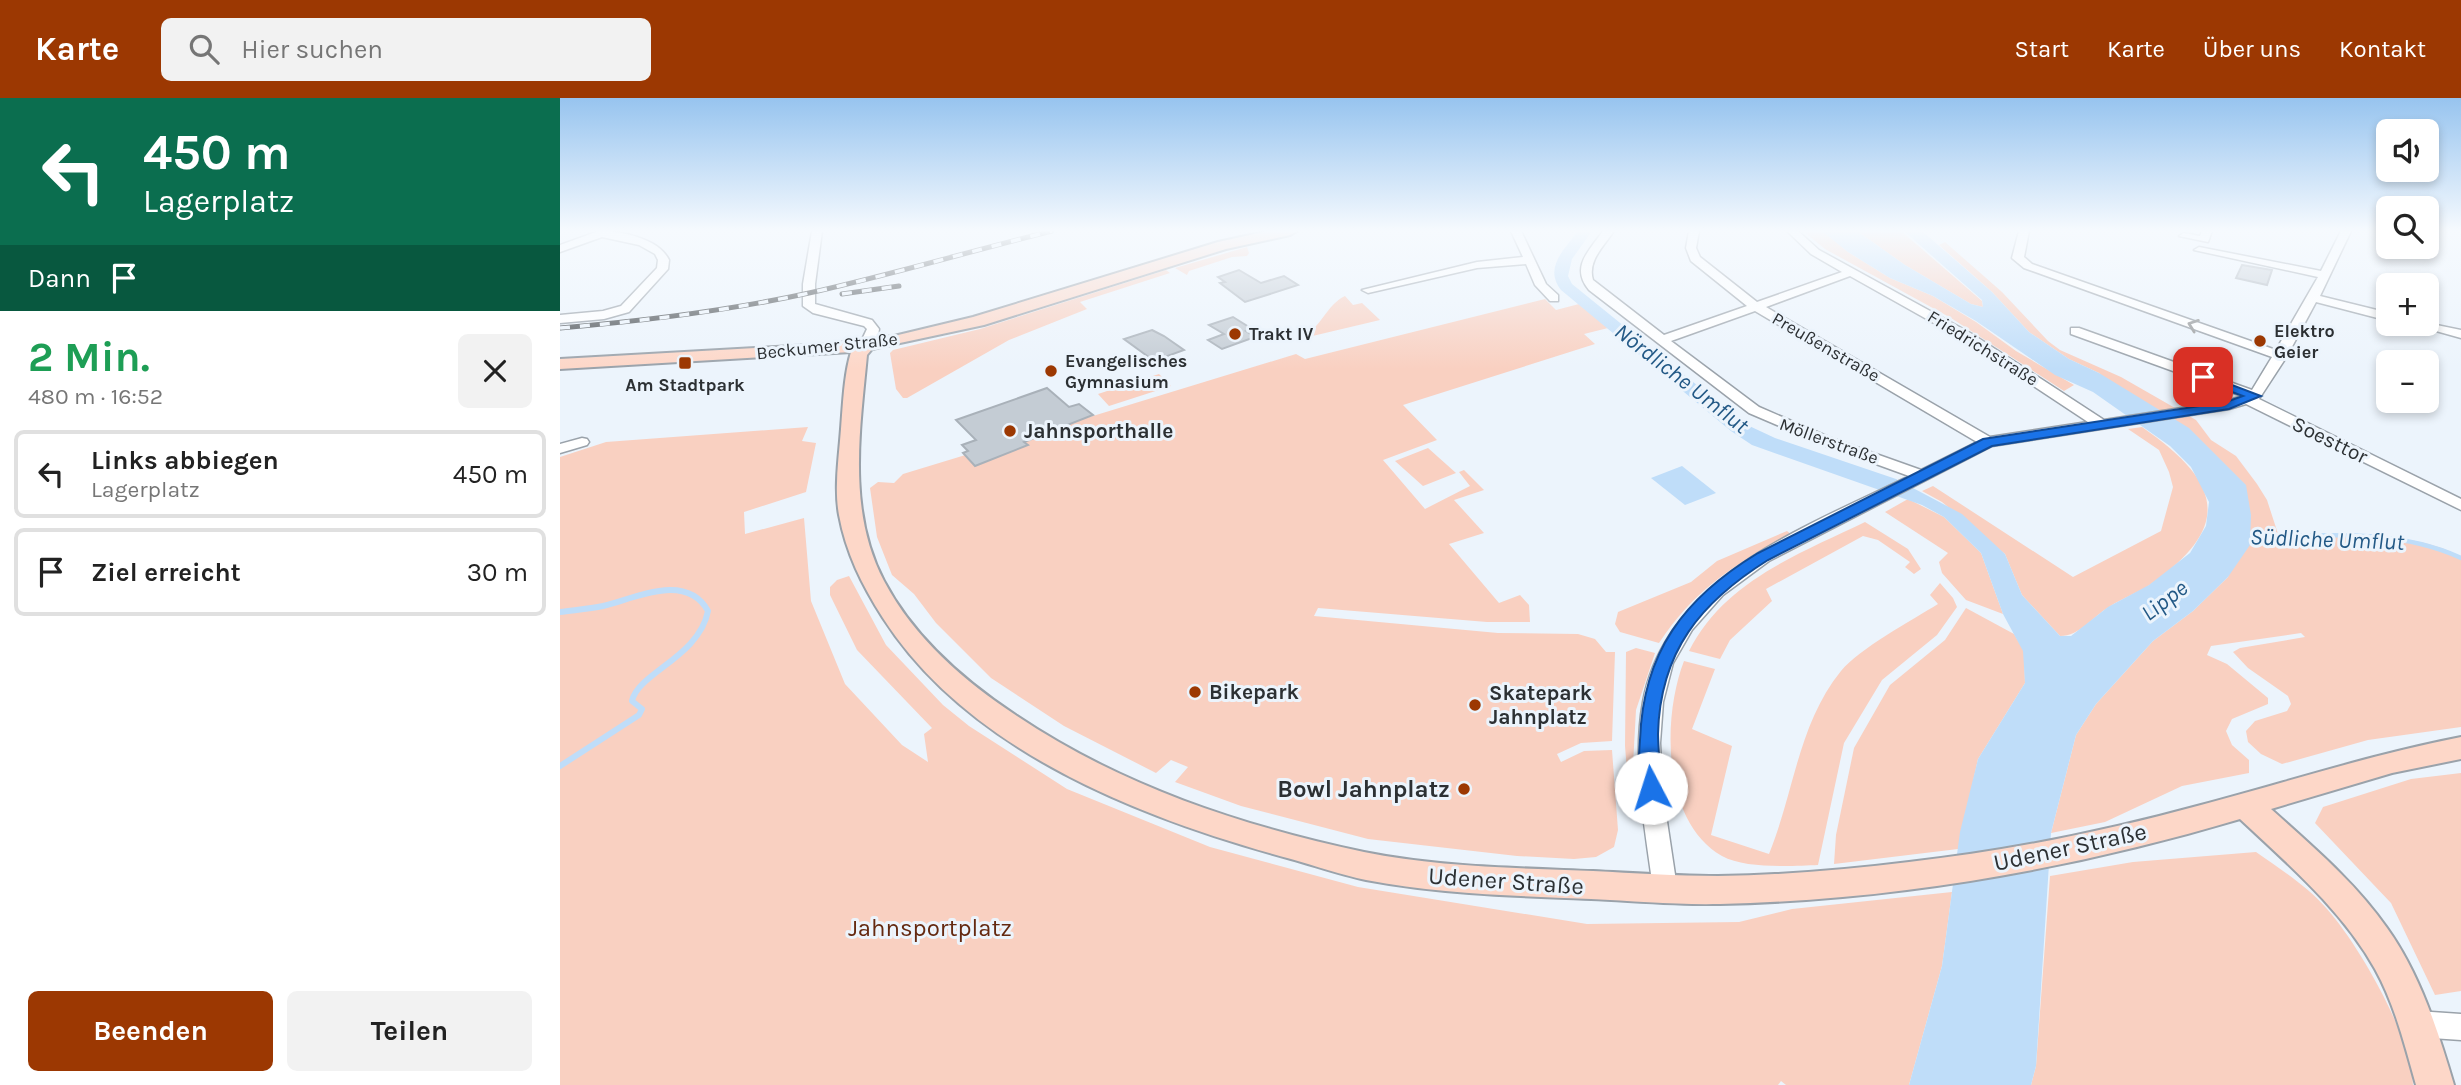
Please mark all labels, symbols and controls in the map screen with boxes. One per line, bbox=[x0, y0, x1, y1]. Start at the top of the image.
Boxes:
search box bbox=[161, 18, 651, 81]
text: Karte bbox=[35, 30, 119, 68]
icon: search bbox=[185, 30, 223, 68]
text: Hier suchen bbox=[241, 34, 383, 65]
text: Start bbox=[2015, 35, 2069, 63]
text: Karte bbox=[2107, 35, 2165, 63]
text: Über uns bbox=[2203, 35, 2301, 63]
text: Kontakt bbox=[2339, 35, 2426, 63]
map controls bbox=[2376, 119, 2439, 413]
button: sound bbox=[2376, 119, 2439, 182]
text: 450 m bbox=[143, 124, 291, 181]
icon: left bbox=[28, 126, 119, 217]
text: Lagerplatz bbox=[143, 183, 294, 220]
button: search bbox=[2376, 196, 2439, 259]
icon: arrive bbox=[105, 259, 143, 297]
text: Dann bbox=[28, 263, 91, 294]
button: + bbox=[2376, 273, 2439, 336]
street label: Friedrichstraße bbox=[1924, 305, 2042, 391]
street label: Preußenstraße bbox=[1768, 307, 1884, 387]
water label: Nördliche Umflut bbox=[1609, 318, 1755, 440]
one-way arrow bbox=[2188, 319, 2200, 333]
place label: Elektro Geier bbox=[2274, 320, 2335, 363]
place label: Trakt IV bbox=[1249, 323, 1313, 345]
marker: Trakt IV bbox=[1227, 326, 1243, 342]
street label: Beckumer Straße bbox=[755, 328, 899, 364]
text: 2 Min. bbox=[28, 332, 150, 382]
marker: Elektro Geier bbox=[2252, 333, 2268, 349]
button: close bbox=[458, 334, 532, 408]
pin bbox=[2173, 347, 2233, 407]
place label: Evangelisches Gymnasium bbox=[1065, 350, 1187, 393]
button: − bbox=[2376, 350, 2439, 413]
marker: Am Stadtpark bbox=[677, 355, 693, 371]
icon: arrive bbox=[2184, 358, 2222, 396]
marker: Evangelisches Gymnasium bbox=[1043, 363, 1059, 379]
place label: Am Stadtpark bbox=[625, 374, 745, 396]
text: 480 m · 16:52 bbox=[28, 383, 163, 410]
street label: Soesttor bbox=[2288, 411, 2372, 469]
street label: Möllerstraße bbox=[1776, 413, 1882, 469]
place label: Jahnsporthalle bbox=[1024, 419, 1173, 443]
marker: Jahnsporthalle bbox=[1002, 423, 1018, 439]
text: Links abbiegen bbox=[91, 445, 279, 476]
icon: left bbox=[32, 455, 70, 493]
text: 450 m bbox=[453, 459, 528, 490]
text: Lagerplatz bbox=[91, 476, 200, 503]
water label: Südliche Umflut bbox=[2249, 523, 2406, 556]
icon: arrive bbox=[32, 553, 70, 591]
text: Ziel erreicht bbox=[91, 557, 241, 588]
text: 30 m bbox=[467, 557, 528, 588]
water label: Lippe bbox=[2136, 574, 2193, 627]
place label: Bikepark bbox=[1209, 680, 1299, 704]
place label: Skatepark Jahnplatz bbox=[1489, 681, 1593, 729]
marker: Bikepark bbox=[1187, 684, 1203, 700]
marker: Skatepark Jahnplatz bbox=[1467, 697, 1483, 713]
position arrow bbox=[1614, 751, 1688, 825]
place label: Bowl Jahnplatz bbox=[1277, 775, 1450, 803]
marker: Bowl Jahnplatz bbox=[1456, 781, 1472, 797]
street label: Udener Straße bbox=[1991, 817, 2149, 877]
street label: Udener Straße bbox=[1427, 862, 1585, 900]
park label: Jahnsportplatz bbox=[848, 914, 1012, 942]
button: Beenden bbox=[28, 991, 273, 1071]
button: Teilen bbox=[287, 991, 532, 1071]

